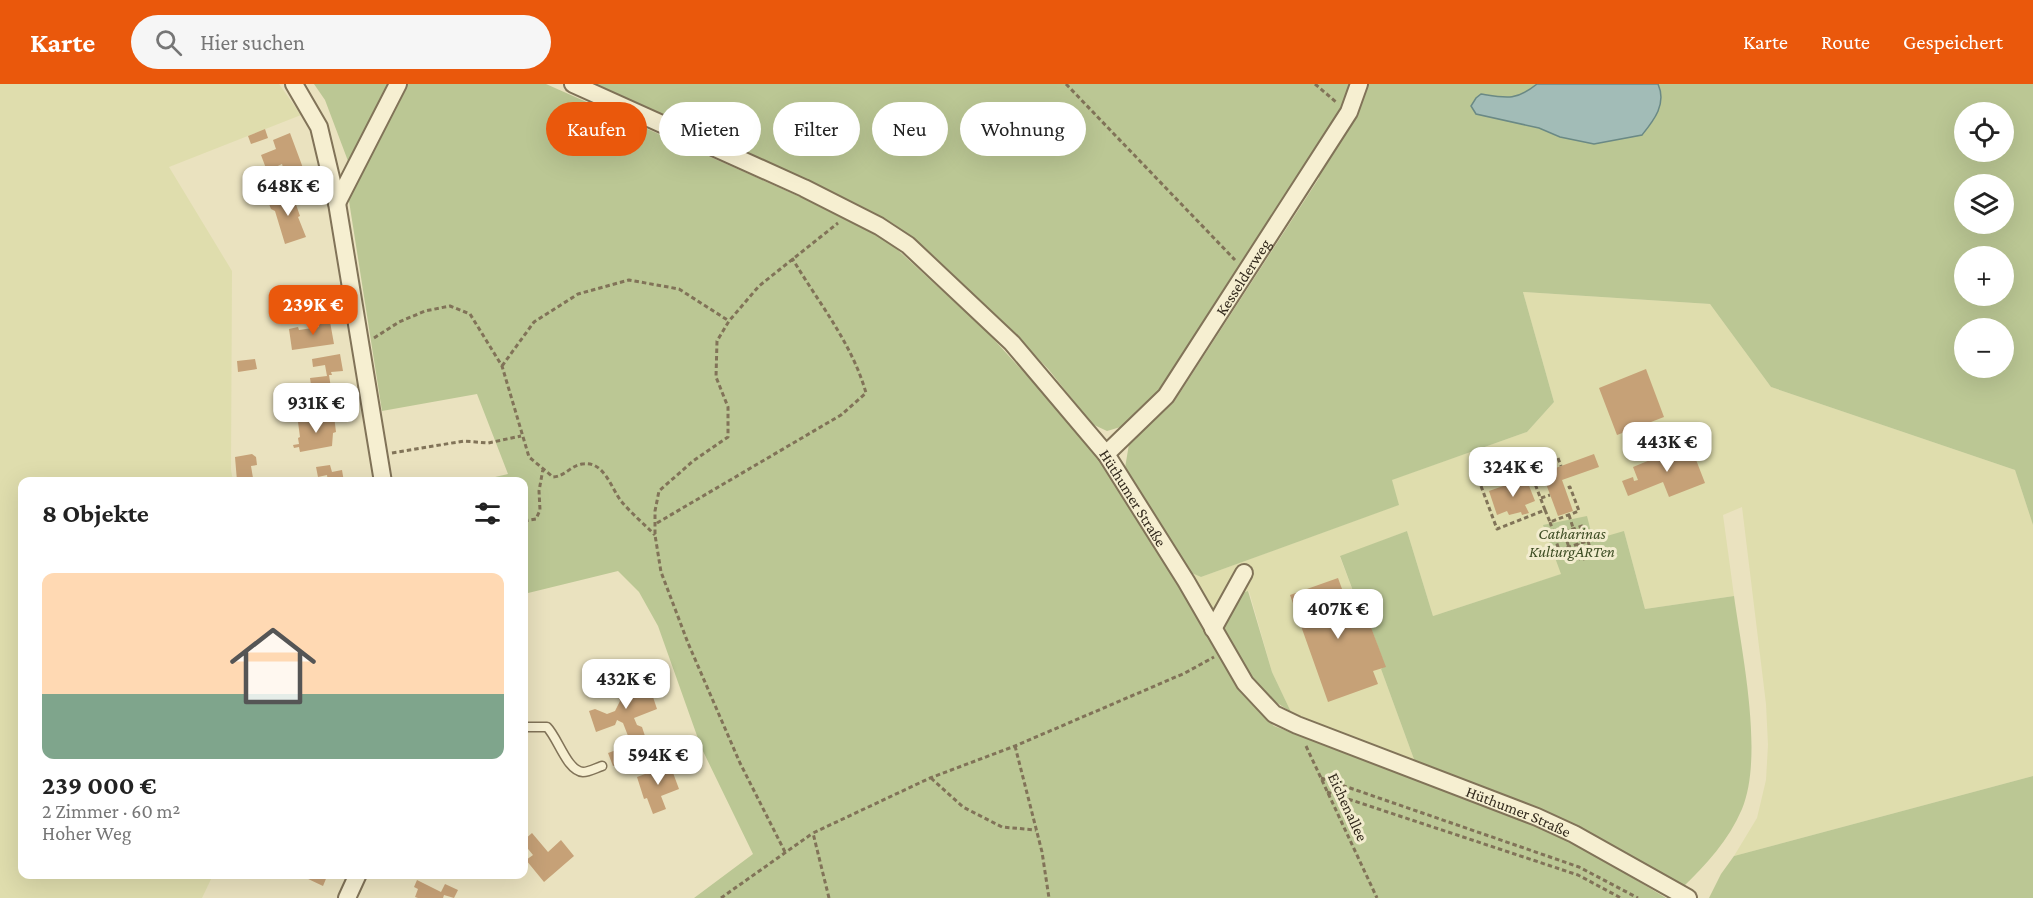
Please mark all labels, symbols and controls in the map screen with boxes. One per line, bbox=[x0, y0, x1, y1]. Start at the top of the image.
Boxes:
search box bbox=[131, 15, 551, 69]
icon: search bbox=[152, 26, 185, 59]
text: Karte bbox=[30, 27, 95, 58]
text: Hier suchen bbox=[200, 30, 305, 55]
text: Karte bbox=[1743, 30, 1788, 54]
text: Route bbox=[1821, 30, 1870, 54]
text: Gespeichert bbox=[1903, 30, 2003, 54]
chip: Kaufen bbox=[546, 102, 647, 156]
chip: Mieten bbox=[659, 102, 761, 156]
chip: Filter bbox=[773, 102, 860, 156]
chip: Neu bbox=[872, 102, 948, 156]
chip: Wohnung bbox=[960, 102, 1086, 156]
map controls bbox=[1954, 102, 2014, 378]
button: locate bbox=[1954, 102, 2014, 162]
pin: 648K € bbox=[239, 166, 337, 217]
text: 648K € bbox=[256, 174, 320, 196]
button: layers bbox=[1954, 174, 2014, 234]
street label: Kesselderweg bbox=[1212, 235, 1274, 318]
button: + bbox=[1954, 246, 2014, 306]
pin: 239K € bbox=[264, 285, 362, 336]
text: 239K € bbox=[283, 293, 343, 315]
button: − bbox=[1954, 318, 2014, 378]
pin: 931K € bbox=[267, 383, 365, 434]
text: 931K € bbox=[287, 391, 345, 413]
pin: 443K € bbox=[1618, 422, 1716, 473]
text: 443K € bbox=[1637, 430, 1697, 452]
street label: Hüthumer Straße bbox=[1097, 446, 1170, 549]
pin: 324K € bbox=[1464, 447, 1562, 498]
text: 324K € bbox=[1483, 455, 1543, 477]
icon: filters bbox=[471, 497, 504, 530]
text: 8 Objekte bbox=[42, 499, 149, 528]
park label: Catharinas KulturgARTen bbox=[1529, 525, 1615, 561]
pin: 407K € bbox=[1289, 589, 1387, 640]
text: 407K € bbox=[1307, 597, 1369, 619]
icon: home bbox=[219, 612, 327, 720]
pin: 432K € bbox=[577, 659, 675, 710]
text: 432K € bbox=[596, 667, 656, 689]
pin: 594K € bbox=[609, 735, 707, 786]
text: 594K € bbox=[628, 743, 688, 765]
street label: Eichenallee bbox=[1325, 770, 1371, 844]
text: 239 000 € bbox=[42, 771, 157, 800]
street label: Hüthumer Straße bbox=[1464, 782, 1574, 840]
text: 2 Zimmer · 60 m² bbox=[42, 800, 180, 822]
text: Hoher Weg bbox=[42, 822, 131, 844]

